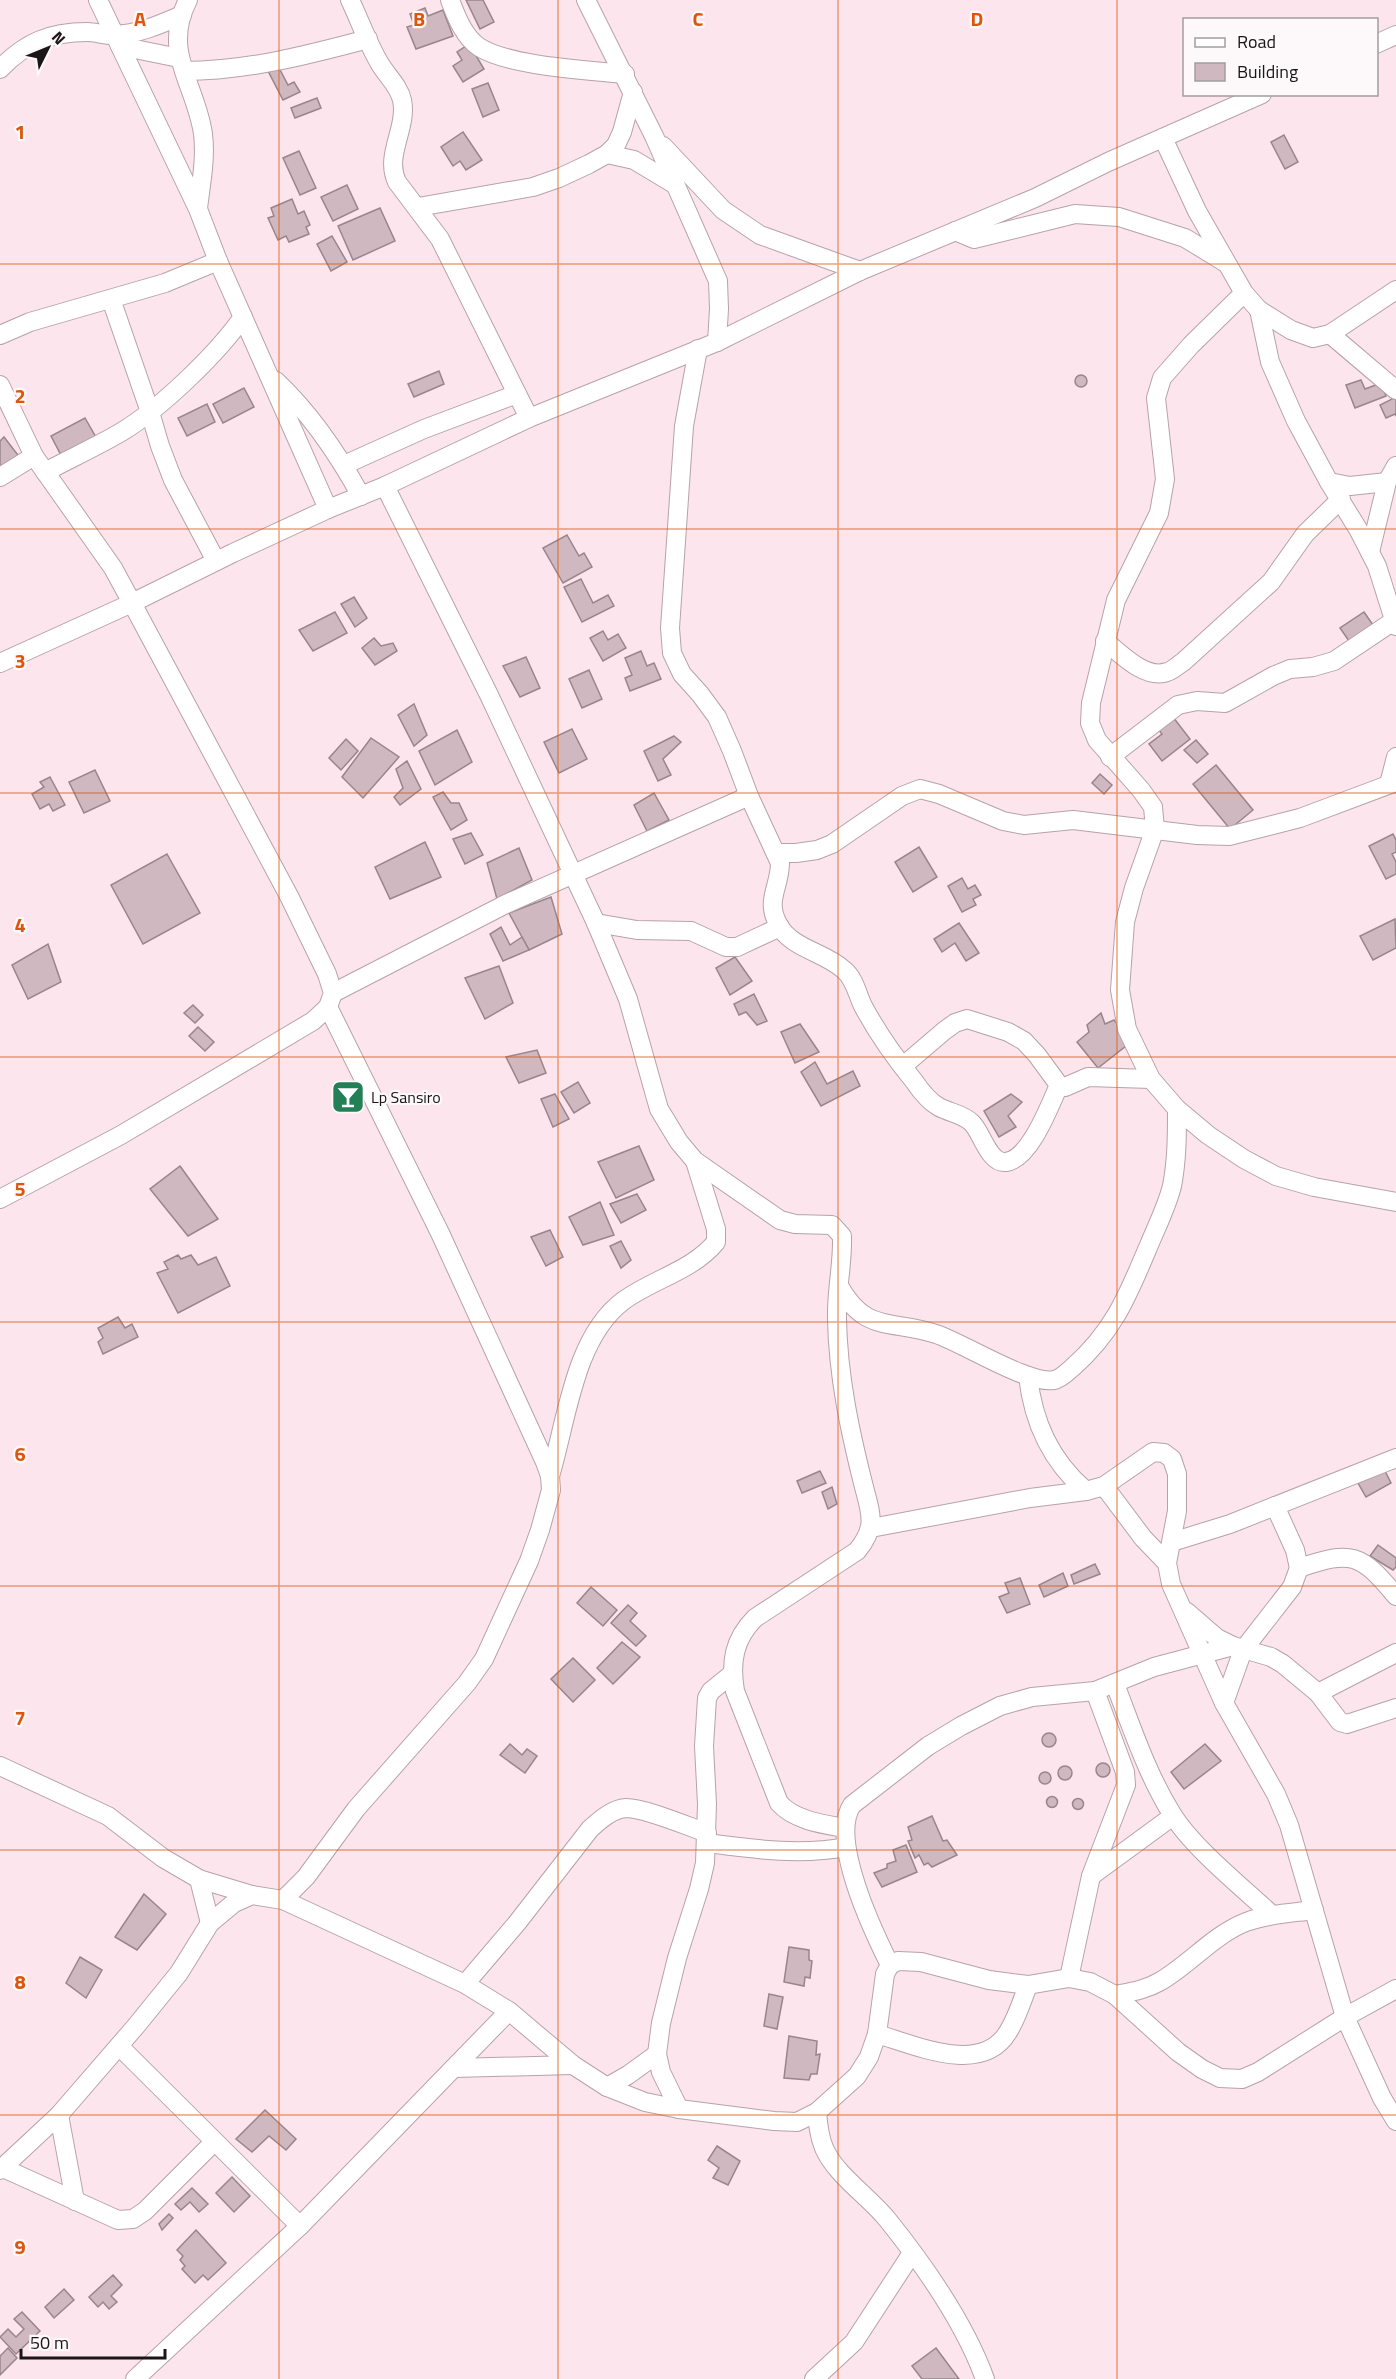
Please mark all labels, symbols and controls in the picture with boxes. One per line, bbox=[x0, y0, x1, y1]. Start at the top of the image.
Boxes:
text: A bbox=[134, 3, 146, 34]
text: B bbox=[413, 3, 425, 34]
text: C bbox=[693, 3, 704, 34]
text: D bbox=[971, 3, 983, 34]
north arrow bbox=[18, 18, 78, 78]
legend bbox=[1183, 18, 1378, 96]
text: N bbox=[46, 26, 72, 50]
text: Road bbox=[1237, 28, 1276, 55]
text: Building bbox=[1237, 58, 1298, 85]
text: 1 bbox=[14, 116, 26, 147]
text: 2 bbox=[14, 380, 26, 411]
text: 3 bbox=[14, 645, 26, 676]
text: 4 bbox=[14, 909, 26, 940]
bar icon: Lp Sansiro bbox=[330, 1079, 366, 1115]
place label: Lp Sansiro bbox=[371, 1085, 441, 1109]
text: 5 bbox=[14, 1173, 26, 1204]
text: 6 bbox=[14, 1438, 26, 1469]
text: 7 bbox=[14, 1702, 26, 1733]
text: 8 bbox=[14, 1966, 26, 1997]
text: 9 bbox=[14, 2231, 26, 2262]
scale bar bbox=[21, 2322, 165, 2360]
text: 50 m bbox=[30, 2329, 69, 2356]

